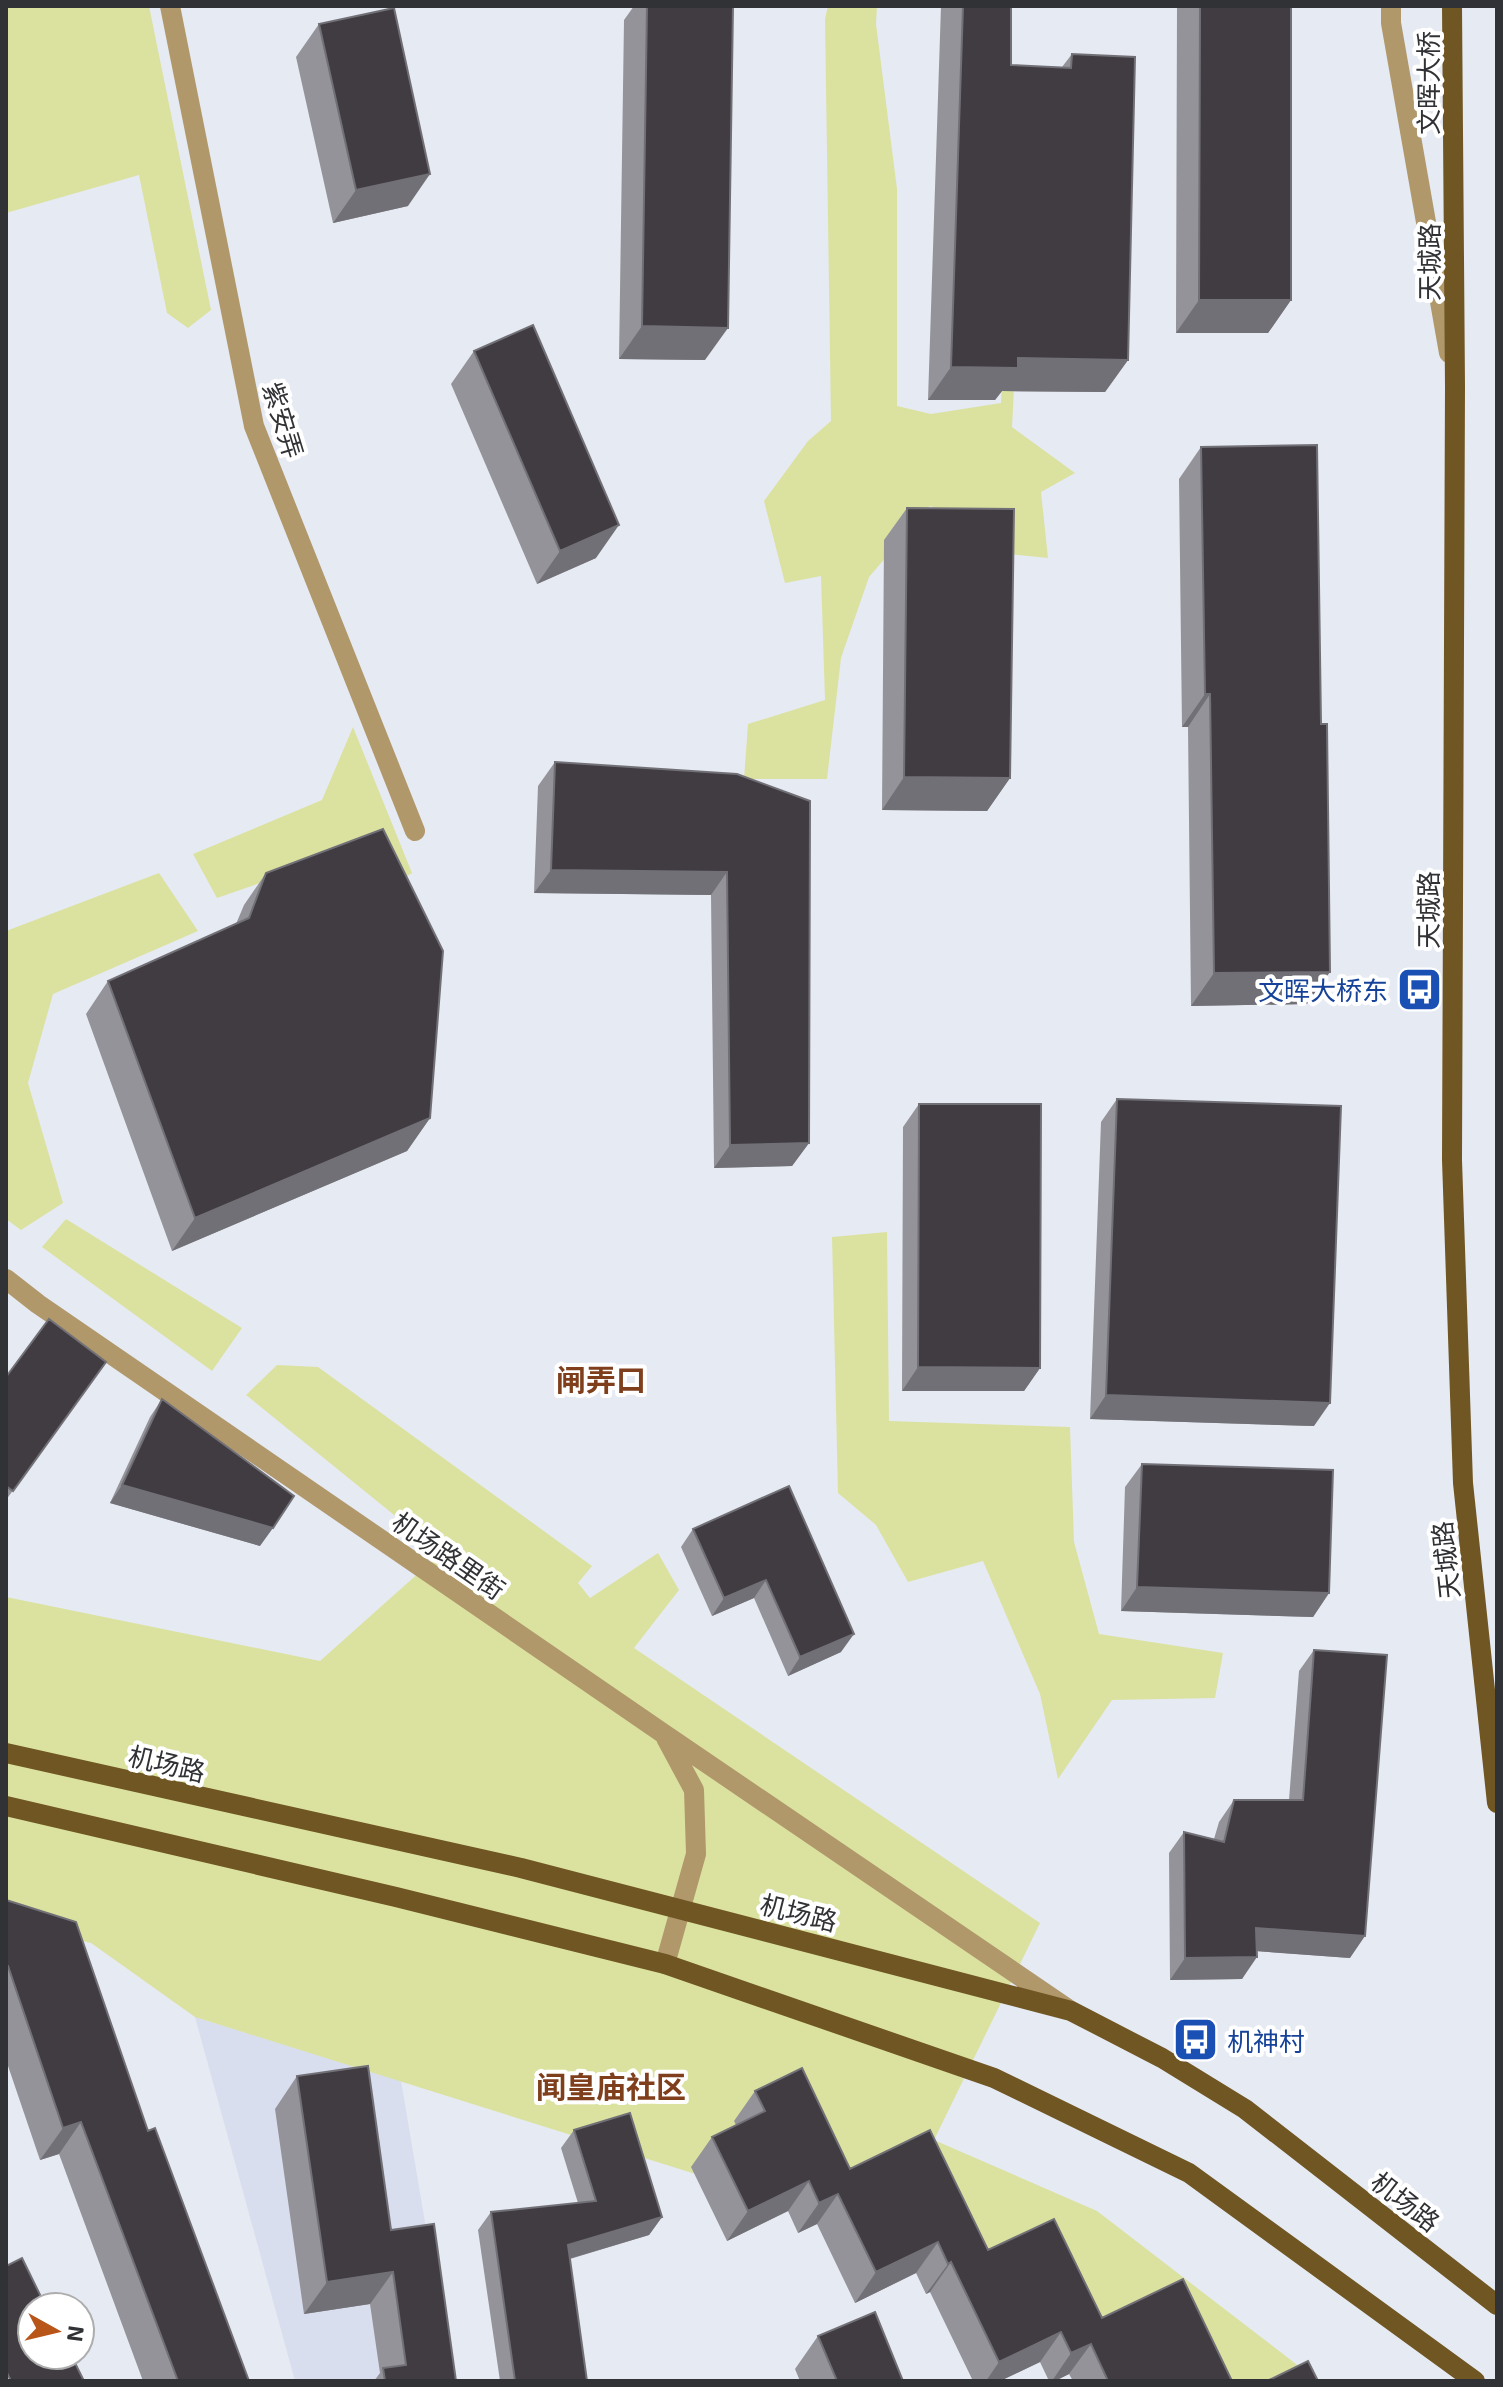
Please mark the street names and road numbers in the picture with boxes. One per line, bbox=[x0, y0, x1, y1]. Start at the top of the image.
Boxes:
street label: 文晖大桥 bbox=[1412, 31, 1443, 135]
street label: 天城路 bbox=[1413, 223, 1444, 301]
street label: 紫安弄 bbox=[258, 378, 310, 462]
street label: 天城路 bbox=[1412, 871, 1443, 949]
street label: 机场路里街 bbox=[387, 1505, 511, 1605]
street label: 天城路 bbox=[1426, 1520, 1464, 1600]
street label: 机场路 bbox=[126, 1739, 208, 1787]
street label: 机场路 bbox=[757, 1888, 841, 1936]
street label: 机场路 bbox=[1366, 2165, 1446, 2237]

